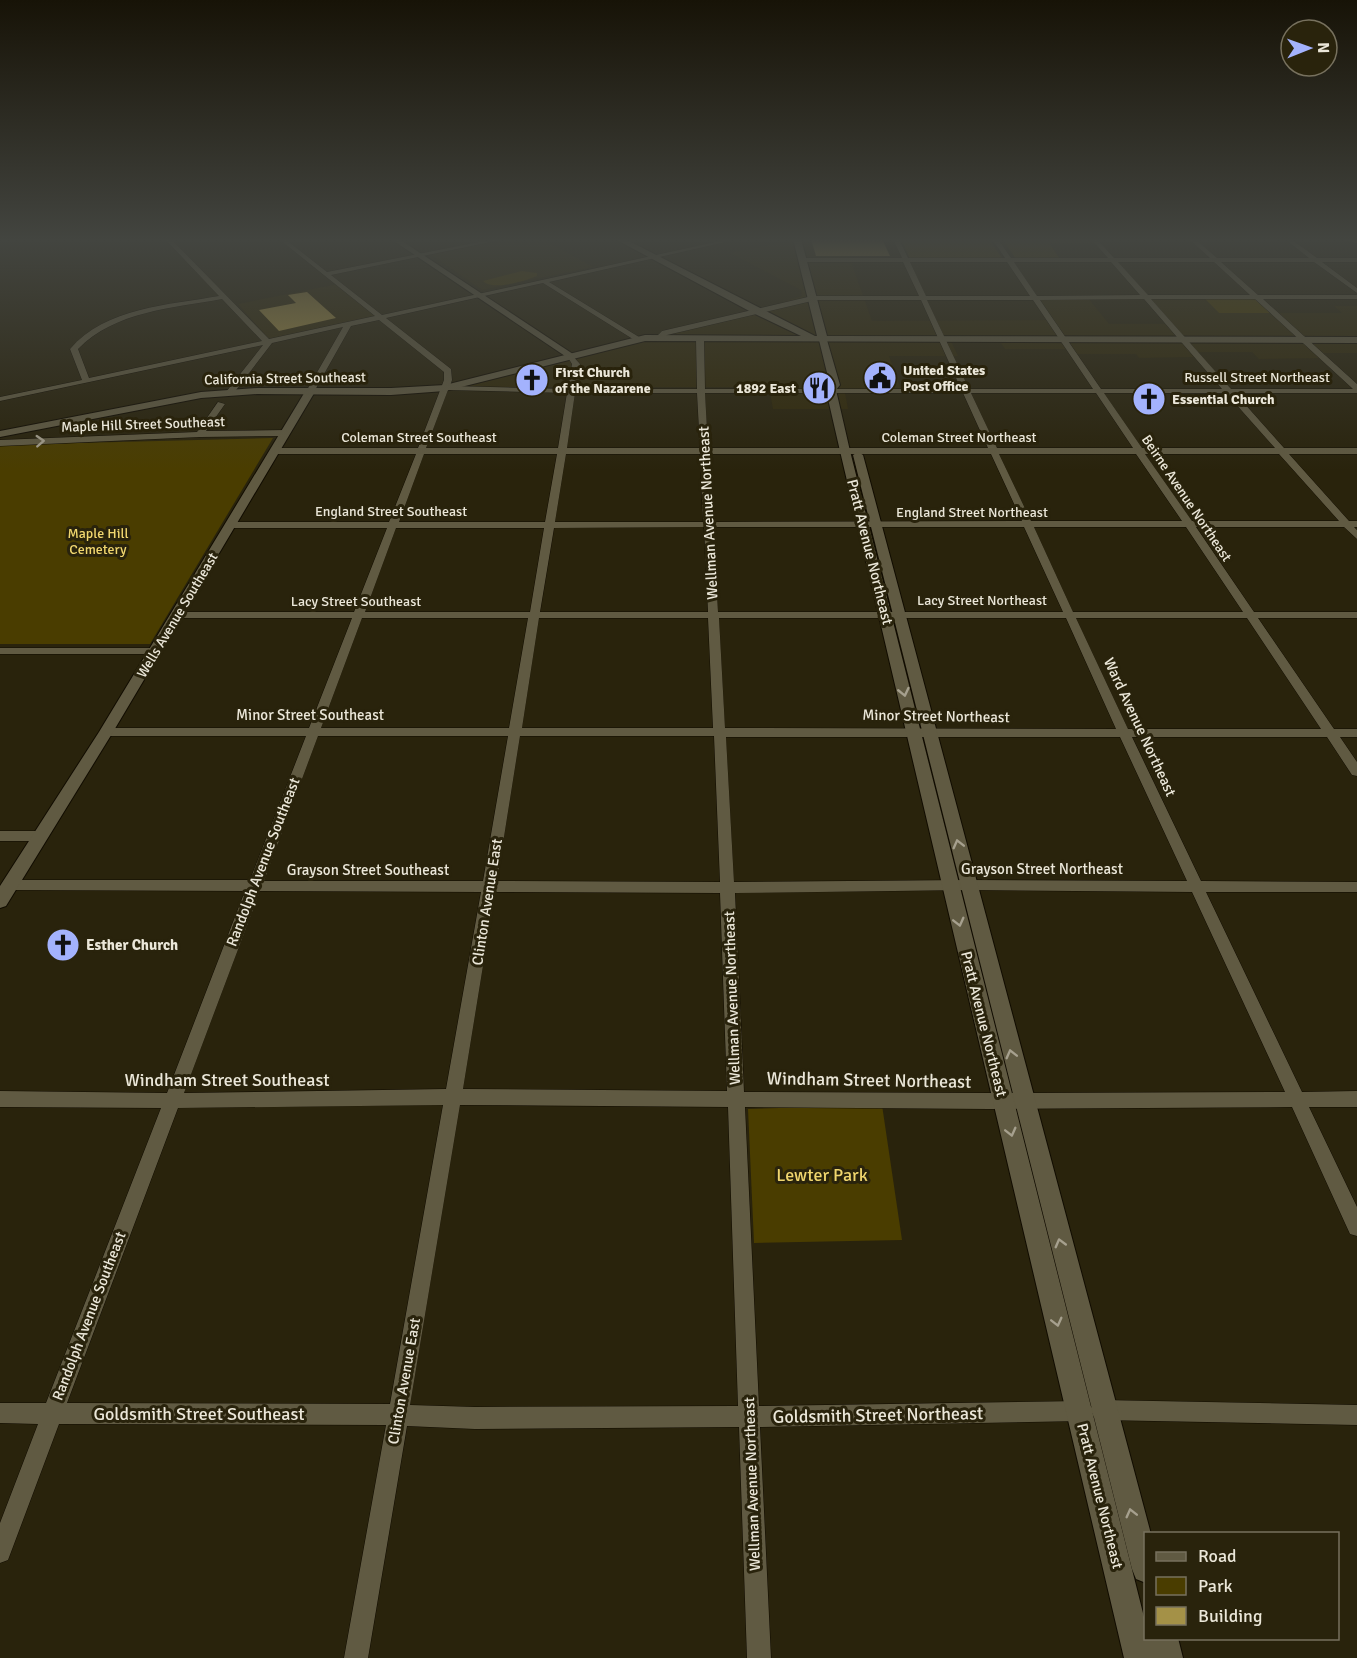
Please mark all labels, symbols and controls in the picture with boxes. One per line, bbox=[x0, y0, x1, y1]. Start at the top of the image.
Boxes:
north arrow bbox=[1279, 18, 1339, 78]
text: N bbox=[1313, 42, 1333, 53]
public building icon: United States Post Office bbox=[862, 360, 898, 396]
church icon: First Church of the Nazarene bbox=[514, 362, 550, 398]
place label: United States Post Office bbox=[903, 362, 985, 395]
place label: First Church of the Nazarene bbox=[555, 364, 651, 397]
street label: California Street Southeast bbox=[204, 369, 366, 388]
street label: Russell Street Northeast bbox=[1184, 369, 1330, 386]
restaurant icon: 1892 East bbox=[801, 370, 837, 406]
place label: 1892 East bbox=[736, 380, 797, 397]
church icon: Essential Church bbox=[1131, 381, 1167, 417]
place label: Essential Church bbox=[1172, 391, 1275, 408]
street label: Maple Hill Street Southeast bbox=[61, 413, 225, 436]
street label: Wellman Avenue Northeast bbox=[694, 426, 722, 600]
street label: Coleman Street Southeast bbox=[341, 429, 497, 446]
street label: Coleman Street Northeast bbox=[881, 429, 1037, 446]
street label: Beirne Avenue Northeast bbox=[1138, 432, 1235, 565]
one-way arrow bbox=[35, 435, 44, 448]
street label: Pratt Avenue Northeast bbox=[843, 477, 897, 627]
street label: England Street Southeast bbox=[315, 503, 467, 520]
street label: England Street Northeast bbox=[896, 504, 1048, 521]
park label: Maple Hill Cemetery bbox=[67, 525, 129, 558]
street label: Wells Avenue Southeast bbox=[133, 550, 222, 681]
street label: Lacy Street Northeast bbox=[917, 592, 1047, 609]
street label: Lacy Street Southeast bbox=[291, 593, 421, 610]
street label: Ward Avenue Northeast bbox=[1100, 655, 1180, 799]
one-way arrow bbox=[896, 687, 909, 697]
street label: Minor Street Southeast bbox=[236, 706, 384, 724]
street label: Minor Street Northeast bbox=[862, 706, 1010, 726]
street label: Randolph Avenue Southeast bbox=[222, 775, 304, 949]
street label: Clinton Avenue East bbox=[468, 837, 506, 967]
one-way arrow bbox=[953, 840, 966, 850]
street label: Grayson Street Northeast bbox=[961, 860, 1123, 878]
street label: Grayson Street Southeast bbox=[287, 861, 449, 879]
street label: Wellman Avenue Northeast bbox=[720, 911, 744, 1085]
one-way arrow bbox=[952, 917, 965, 927]
church icon: Esther Church bbox=[45, 927, 81, 963]
place label: Esther Church bbox=[86, 936, 178, 954]
street label: Pratt Avenue Northeast bbox=[957, 949, 1011, 1099]
one-way arrow bbox=[1005, 1049, 1018, 1059]
street label: Windham Street Northeast bbox=[767, 1067, 971, 1093]
street label: Windham Street Southeast bbox=[124, 1069, 330, 1091]
one-way arrow bbox=[1003, 1127, 1016, 1137]
park label: Lewter Park bbox=[776, 1164, 868, 1186]
street label: Randolph Avenue Southeast bbox=[48, 1229, 130, 1403]
one-way arrow bbox=[1055, 1238, 1067, 1248]
street label: Clinton Avenue East bbox=[384, 1316, 424, 1446]
one-way arrow bbox=[1049, 1316, 1062, 1326]
street label: Wellman Avenue Northeast bbox=[740, 1397, 764, 1571]
street label: Goldsmith Street Northeast bbox=[773, 1402, 983, 1428]
street label: Goldsmith Street Southeast bbox=[93, 1403, 305, 1425]
street label: Pratt Avenue Northeast bbox=[1073, 1421, 1127, 1571]
one-way arrow bbox=[1126, 1508, 1138, 1518]
legend bbox=[1144, 1532, 1339, 1640]
text: Road bbox=[1198, 1545, 1237, 1567]
text: Park bbox=[1198, 1575, 1233, 1597]
text: Building bbox=[1198, 1605, 1262, 1627]

